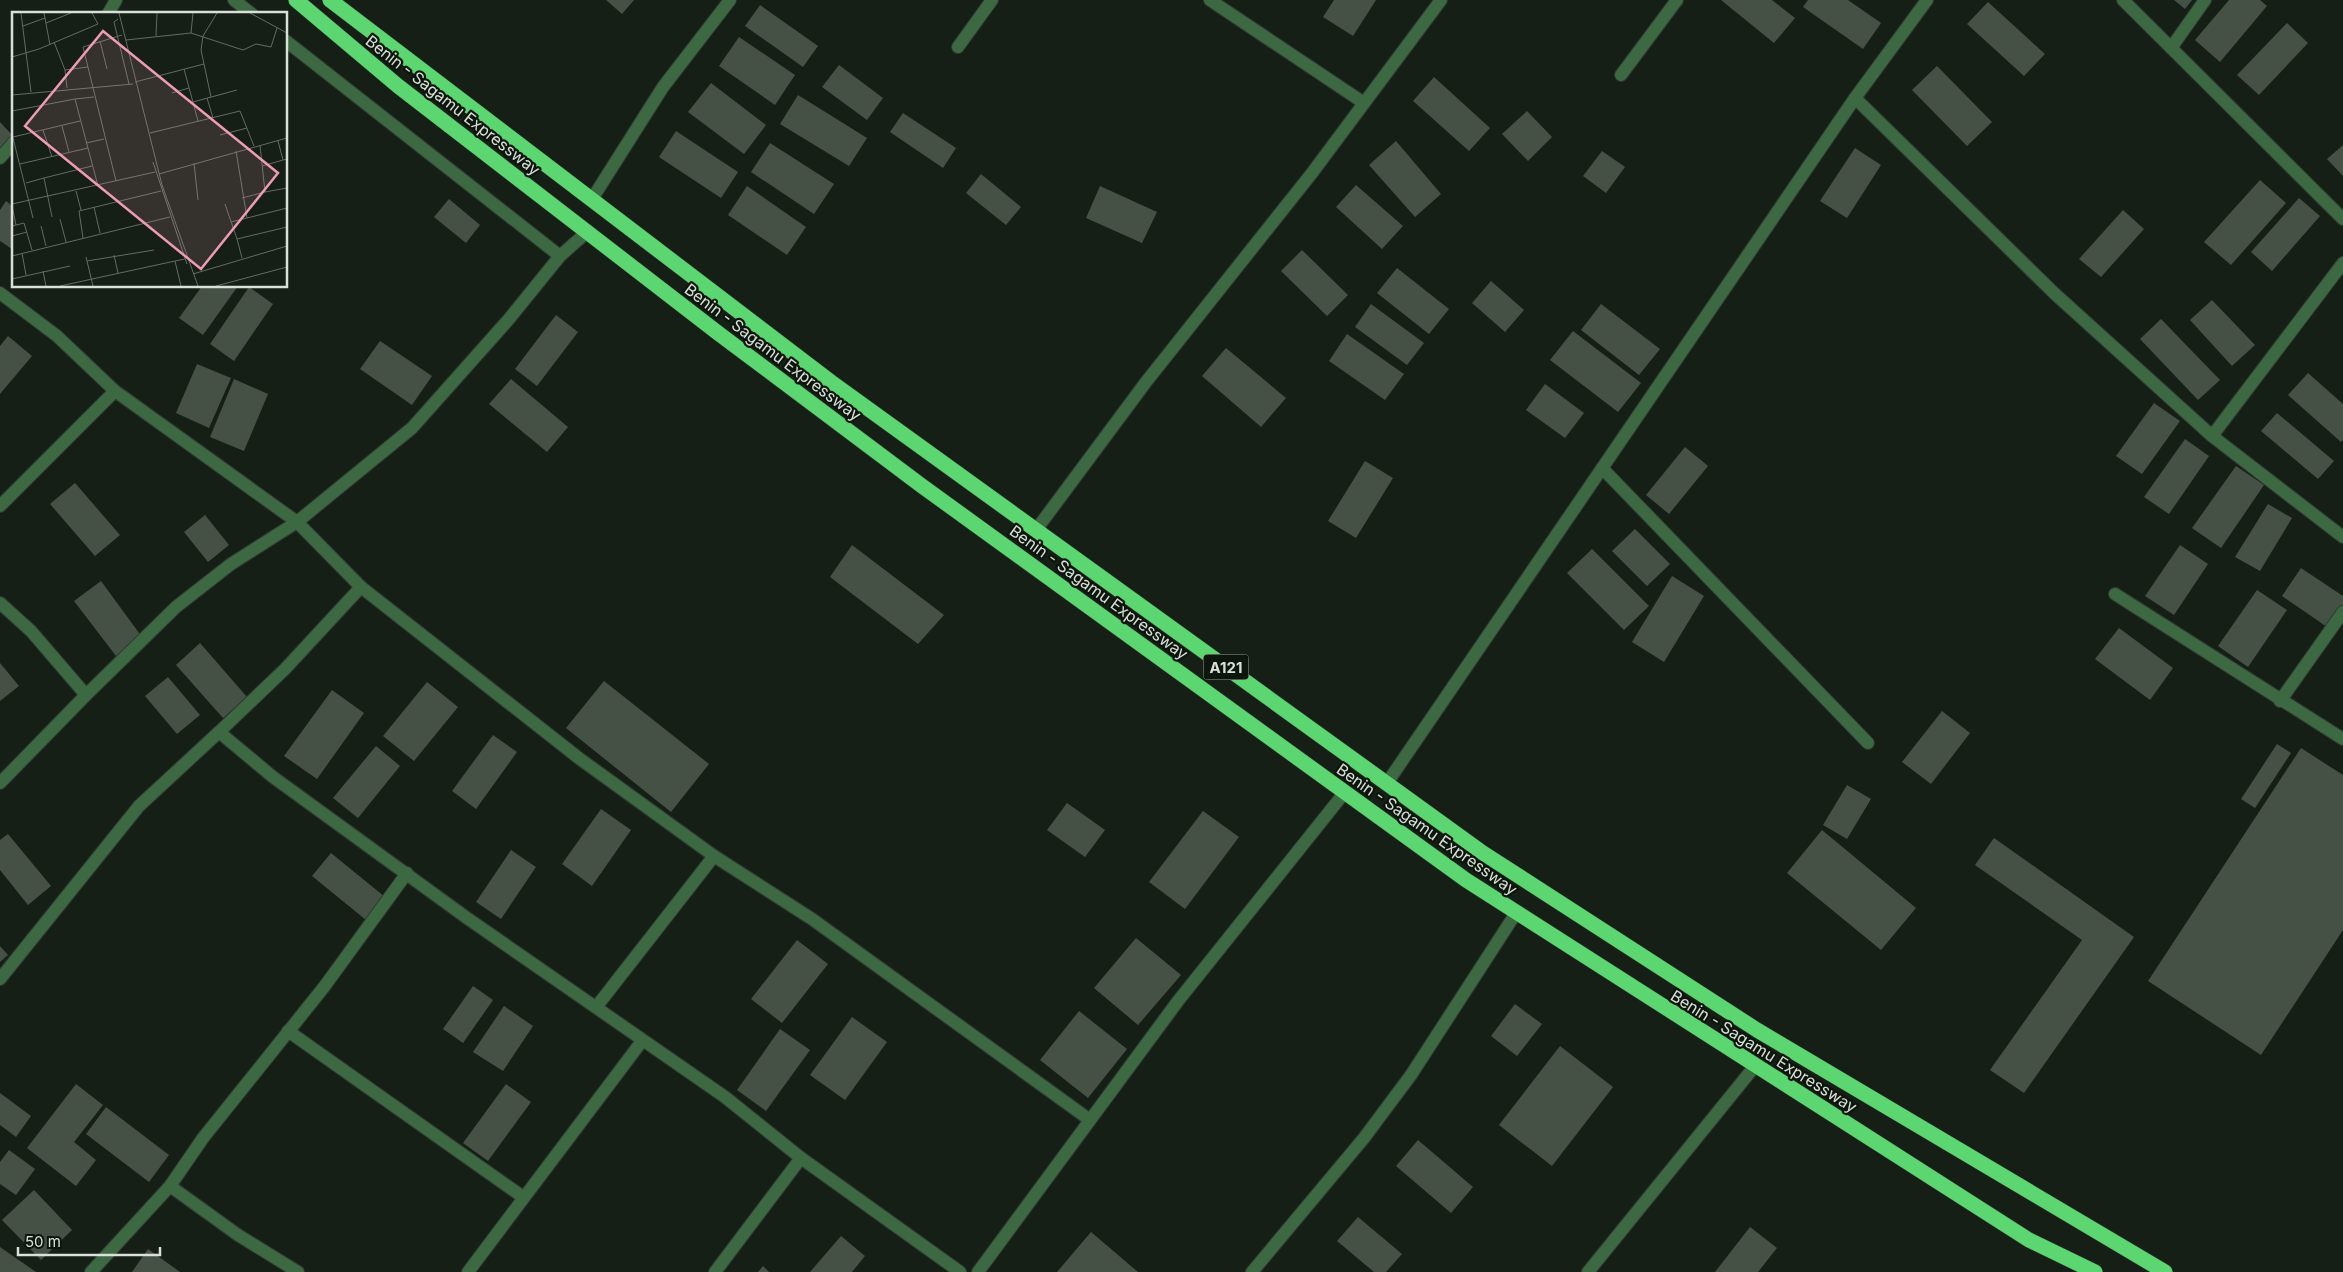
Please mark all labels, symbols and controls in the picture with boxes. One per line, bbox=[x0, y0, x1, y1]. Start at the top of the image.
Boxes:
inset map bbox=[12, 12, 288, 288]
street label: Benin - Sagamu Expressway bbox=[362, 31, 544, 179]
street label: Benin - Sagamu Expressway bbox=[681, 279, 865, 425]
street label: Benin - Sagamu Expressway bbox=[1006, 520, 1192, 664]
road number: A121 bbox=[1204, 654, 1248, 680]
street label: Benin - Sagamu Expressway bbox=[1333, 759, 1521, 899]
street label: Benin - Sagamu Expressway bbox=[1667, 985, 1861, 1117]
scale bar bbox=[18, 1224, 160, 1256]
text: 50 m bbox=[25, 1232, 61, 1251]

